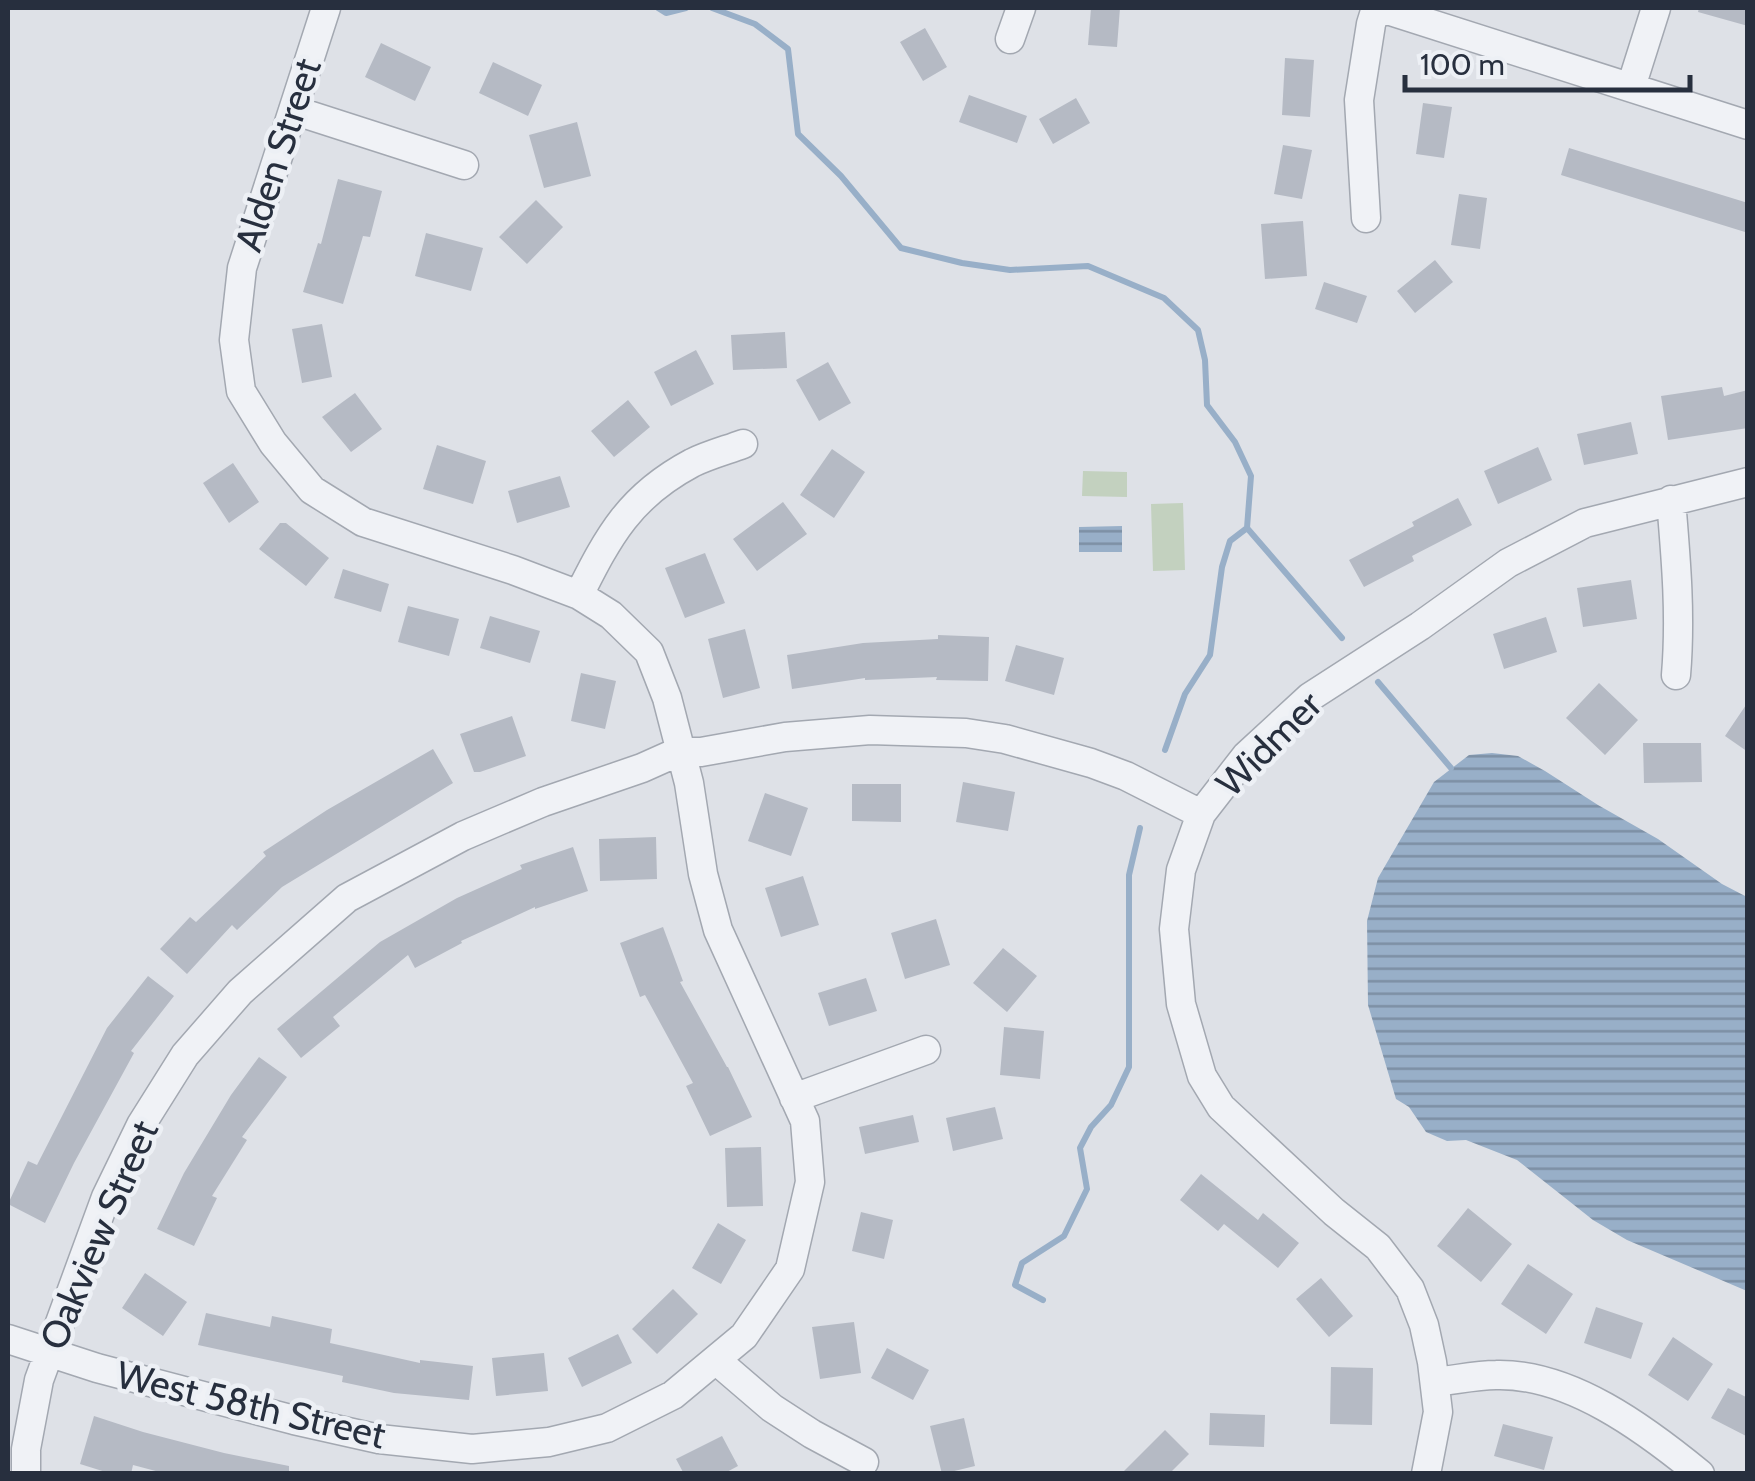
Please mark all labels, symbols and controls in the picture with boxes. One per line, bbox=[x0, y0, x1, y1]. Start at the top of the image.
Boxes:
scale bar bbox=[1405, 30, 1690, 92]
text: 100 m bbox=[1420, 46, 1505, 83]
street label: Alden Street bbox=[224, 52, 331, 257]
street label: Widmer bbox=[1206, 681, 1331, 806]
street label: Oakview Street bbox=[29, 1113, 168, 1356]
street label: West 58th Street bbox=[112, 1351, 390, 1458]

